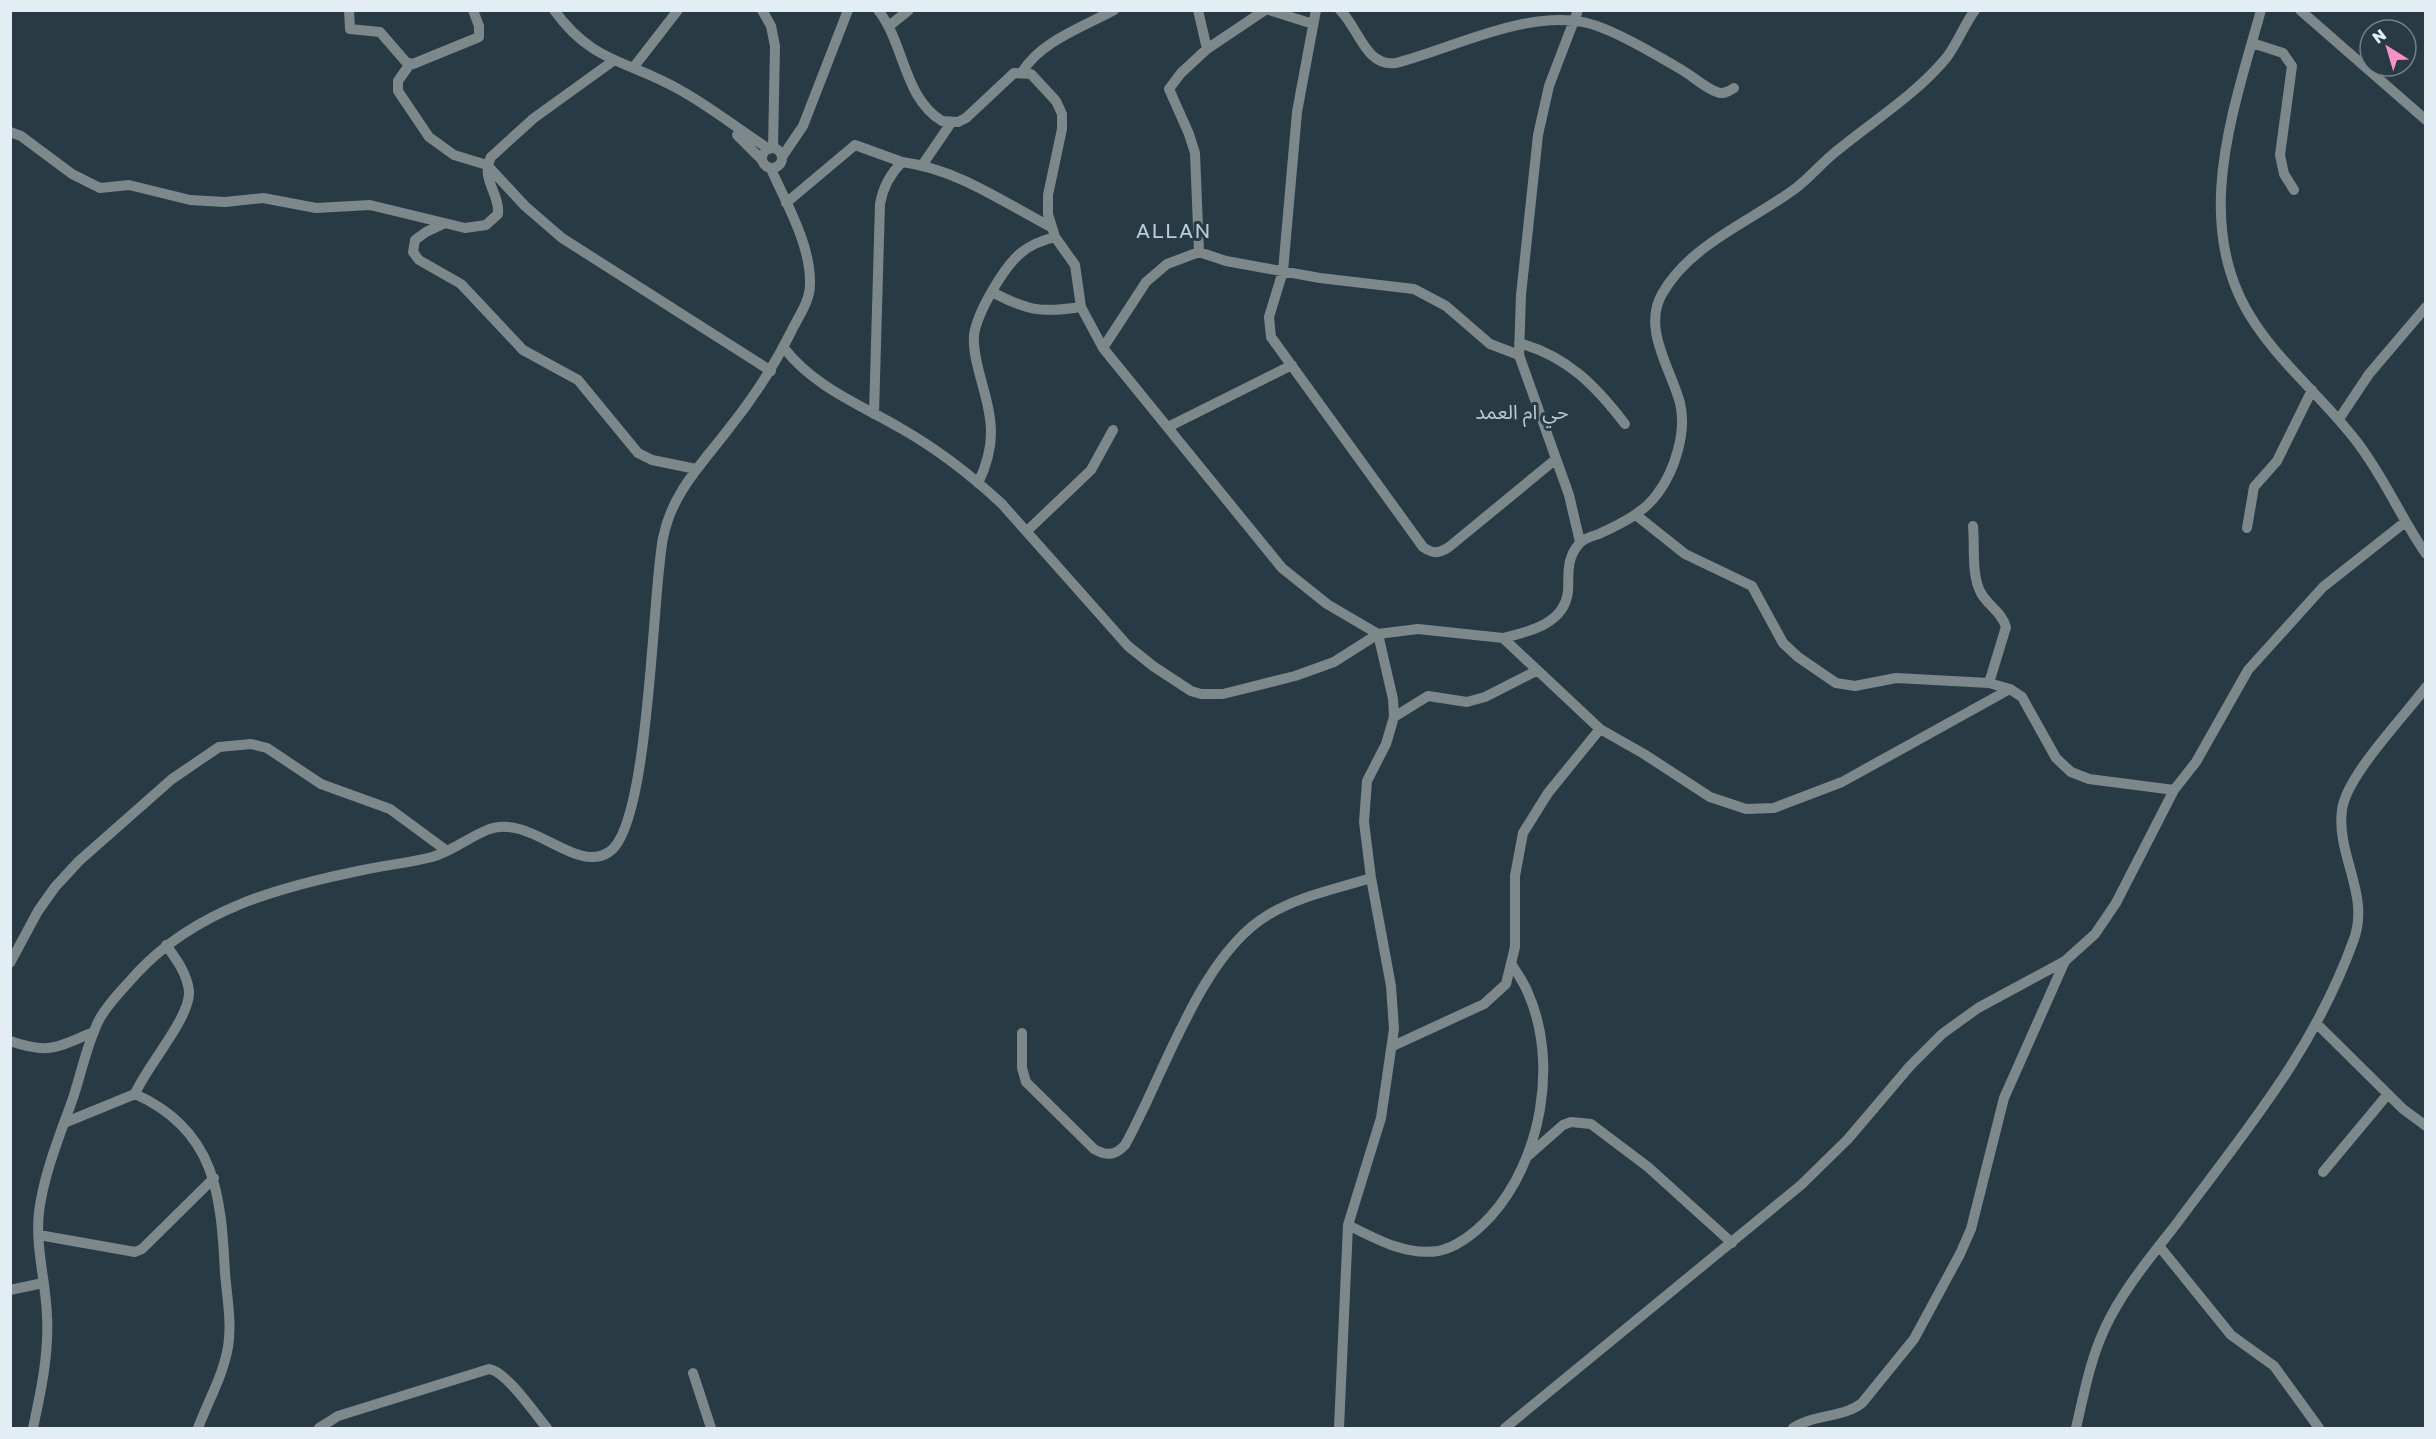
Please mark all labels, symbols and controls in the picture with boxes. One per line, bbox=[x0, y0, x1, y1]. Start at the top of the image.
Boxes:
north arrow bbox=[2358, 18, 2418, 78]
text: N bbox=[2368, 24, 2390, 48]
district label: ALLAN bbox=[1136, 217, 1212, 243]
district label: حي ام العمد bbox=[1475, 399, 1569, 428]

